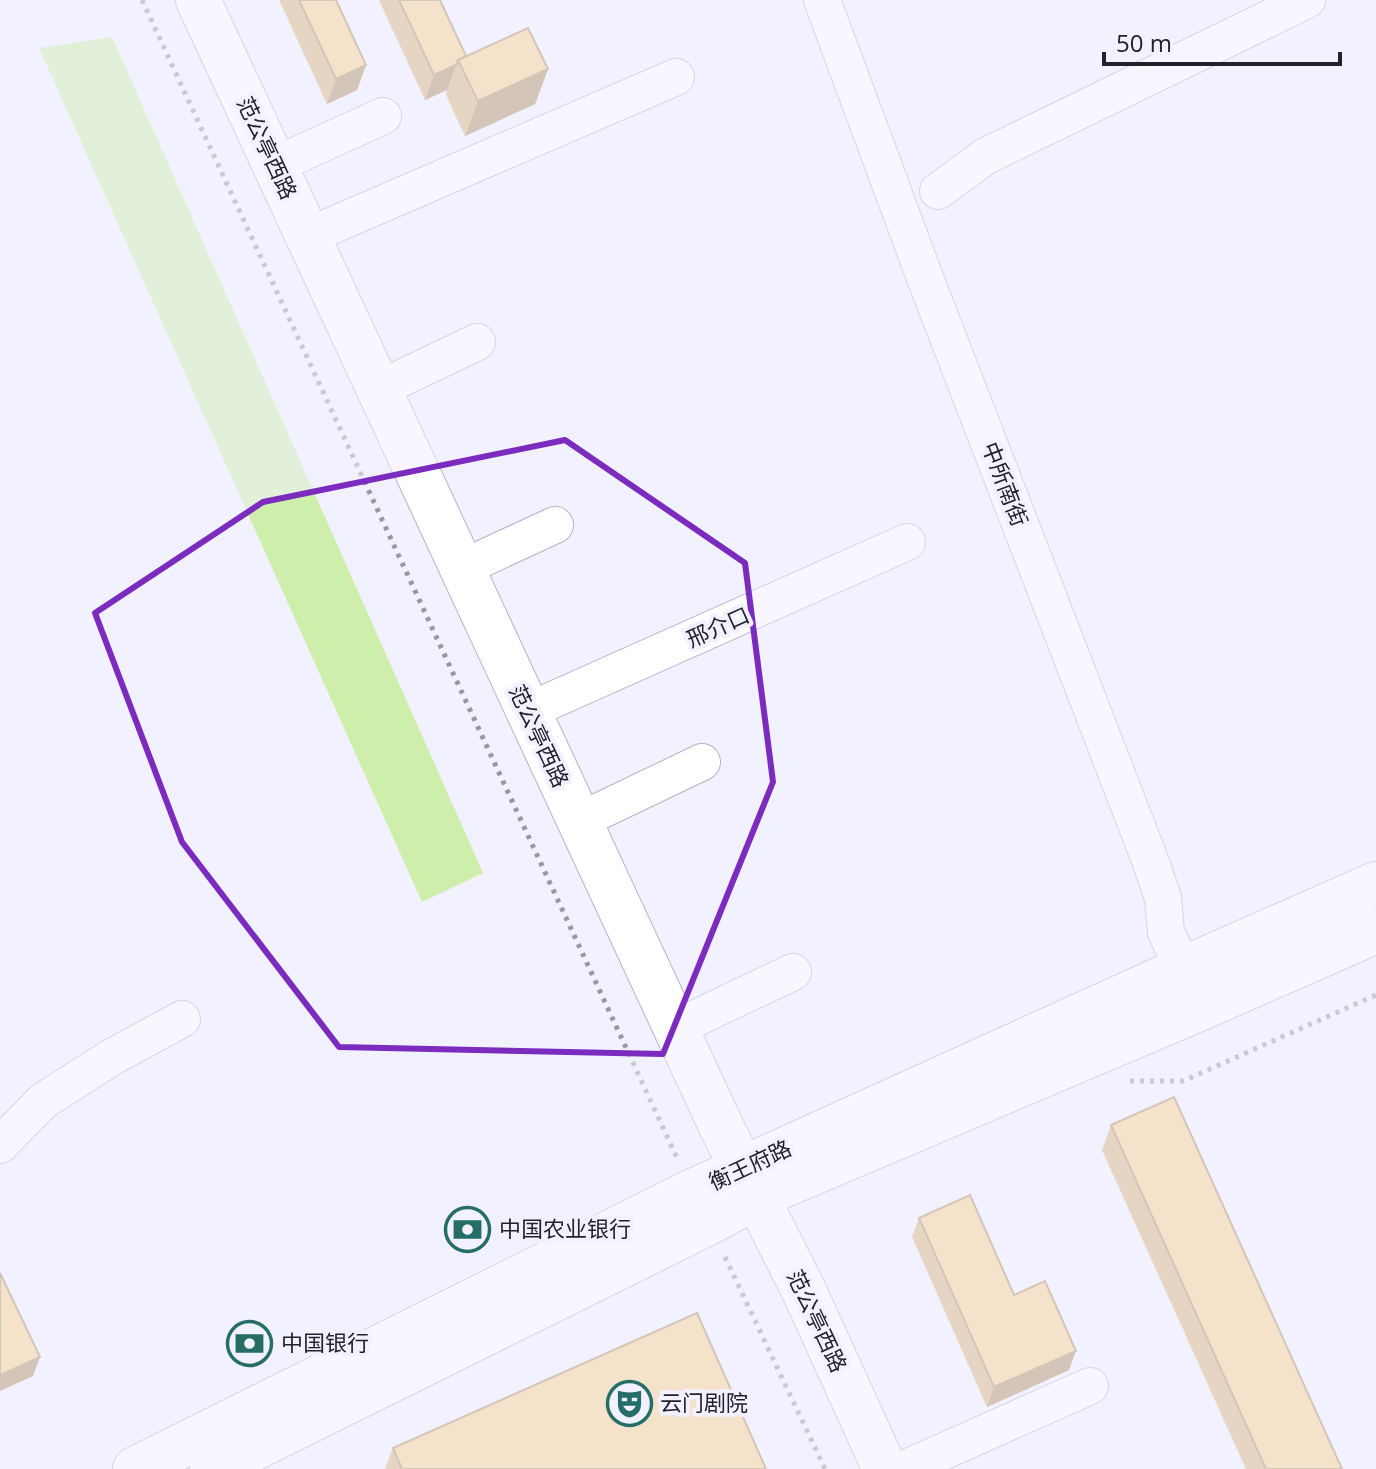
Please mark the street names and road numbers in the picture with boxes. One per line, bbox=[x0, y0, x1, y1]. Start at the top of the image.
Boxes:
street label: 范公亭西路 bbox=[231, 91, 305, 204]
street label: 中所南街 bbox=[976, 437, 1036, 530]
street label: 邢介口 bbox=[681, 599, 754, 653]
street label: 范公亭西路 bbox=[503, 679, 577, 792]
street label: 衡王府路 bbox=[703, 1132, 796, 1196]
street label: 范公亭西路 bbox=[781, 1264, 855, 1377]

